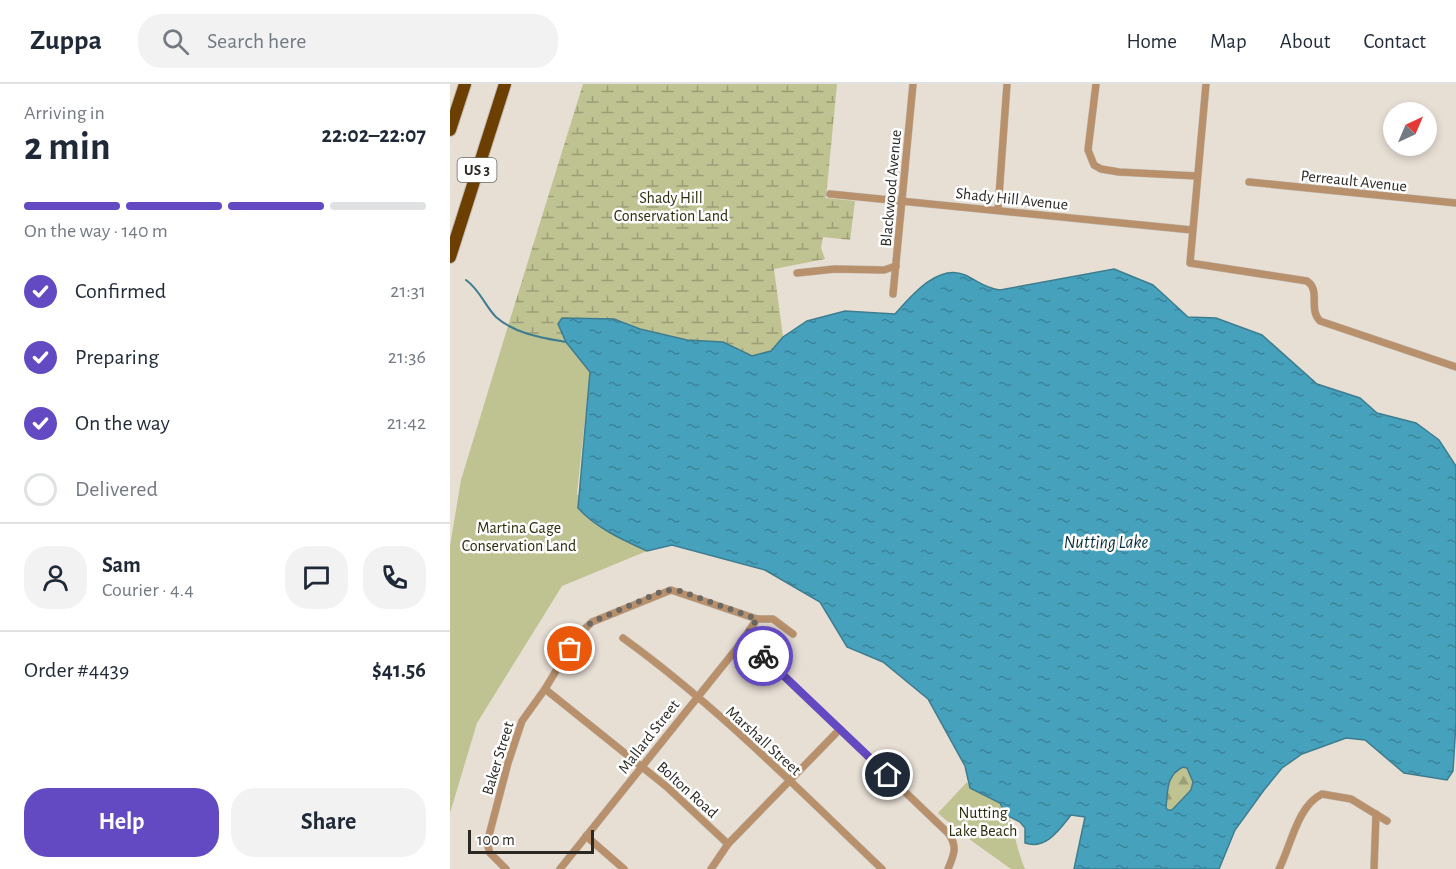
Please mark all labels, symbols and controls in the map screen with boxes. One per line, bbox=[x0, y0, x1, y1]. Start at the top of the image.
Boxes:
search box bbox=[138, 14, 558, 68]
icon: search bbox=[159, 25, 192, 58]
text: Zuppa bbox=[30, 27, 102, 55]
text: Search here bbox=[207, 30, 307, 52]
text: Home bbox=[1126, 31, 1177, 52]
text: Map bbox=[1210, 31, 1247, 52]
text: About bbox=[1280, 31, 1330, 52]
text: Contact bbox=[1363, 31, 1426, 52]
north arrow bbox=[1383, 102, 1437, 156]
map controls bbox=[1383, 102, 1437, 156]
text: Arriving in bbox=[24, 103, 105, 123]
text: 22:02–22:07 bbox=[322, 124, 426, 146]
text: 2 min bbox=[24, 128, 111, 167]
street label: Blackwood Avenue bbox=[878, 129, 904, 247]
road number: US 3 bbox=[458, 158, 496, 182]
street label: Perreault Avenue bbox=[1300, 167, 1408, 195]
street label: Shady Hill Avenue bbox=[955, 185, 1069, 214]
park label: Shady Hill Conservation Land bbox=[614, 190, 728, 224]
text: On the way · 140 m bbox=[24, 221, 168, 241]
icon: check bbox=[24, 275, 57, 308]
text: Confirmed bbox=[75, 280, 166, 302]
text: 21:31 bbox=[390, 281, 426, 301]
icon: check bbox=[24, 341, 57, 374]
text: Preparing bbox=[75, 346, 159, 368]
text: 21:36 bbox=[388, 347, 426, 367]
icon: check bbox=[24, 407, 57, 440]
text: On the way bbox=[75, 412, 170, 434]
text: 21:42 bbox=[387, 413, 426, 433]
text: Delivered bbox=[75, 478, 158, 500]
park label: Martina Gage Conservation Land bbox=[462, 520, 576, 554]
water label: Nutting Lake bbox=[1064, 534, 1149, 552]
button: person bbox=[24, 546, 87, 609]
button: chat bbox=[285, 546, 348, 609]
button: phone bbox=[363, 546, 426, 609]
text: Sam bbox=[102, 554, 141, 576]
text: Courier · 4.4 bbox=[102, 580, 194, 600]
pin bbox=[544, 623, 595, 674]
courier bbox=[733, 626, 793, 686]
icon: bag bbox=[553, 632, 586, 665]
icon: bike bbox=[747, 640, 780, 673]
text: Order #4439 bbox=[24, 659, 129, 681]
text: $41.56 bbox=[372, 659, 426, 681]
street label: Mallard Street bbox=[615, 697, 682, 777]
street label: Marshall Street bbox=[723, 703, 804, 778]
street label: Baker Street bbox=[479, 720, 517, 797]
pin bbox=[862, 749, 913, 800]
icon: home bbox=[871, 758, 904, 791]
street label: Bolton Road bbox=[654, 759, 721, 821]
button: Help bbox=[24, 788, 219, 857]
button: Share bbox=[231, 788, 426, 857]
park label: Nutting Lake Beach bbox=[949, 805, 1017, 839]
scale bar bbox=[468, 827, 594, 854]
text: 100 m bbox=[477, 832, 515, 848]

